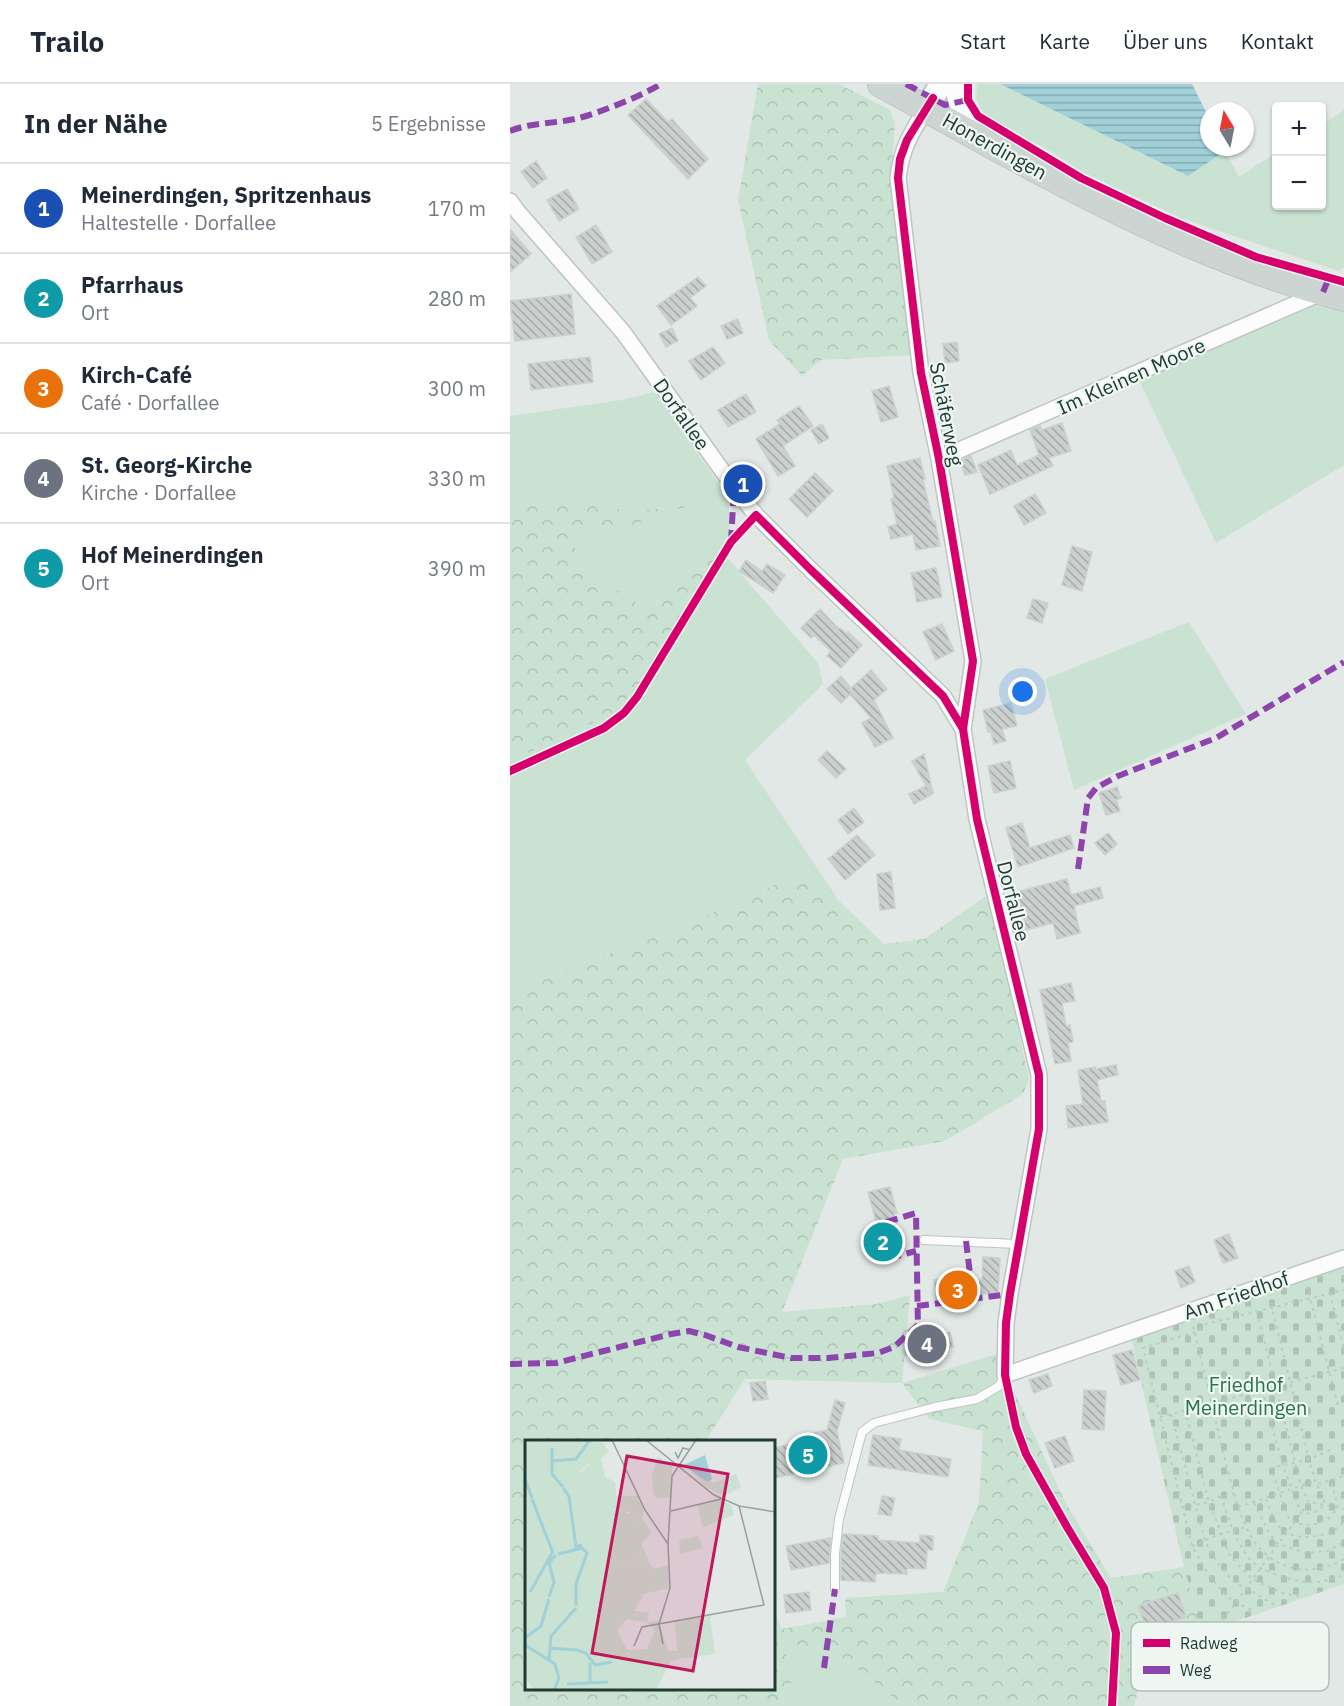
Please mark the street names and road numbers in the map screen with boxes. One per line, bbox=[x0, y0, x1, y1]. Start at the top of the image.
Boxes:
street label: Honerdingen bbox=[938, 106, 1052, 186]
street label: Im Kleinen Moore bbox=[1053, 331, 1209, 421]
street label: Schäferweg bbox=[924, 360, 970, 469]
street label: Dorfallee bbox=[647, 373, 717, 455]
street label: Dorfallee bbox=[991, 858, 1037, 944]
street label: Am Friedhof bbox=[1180, 1264, 1293, 1326]

